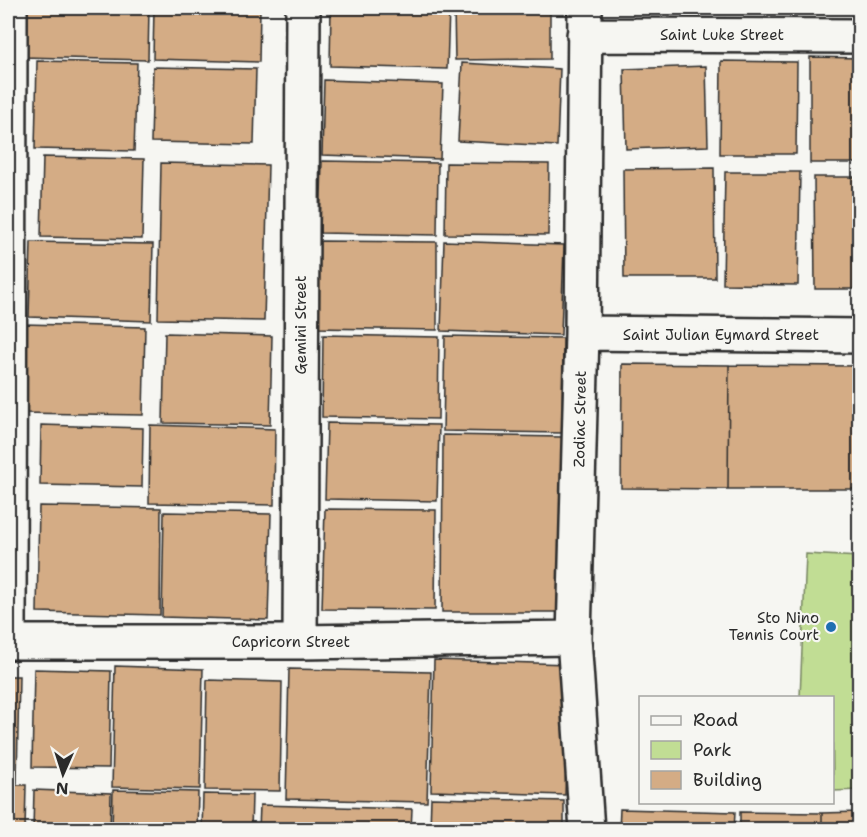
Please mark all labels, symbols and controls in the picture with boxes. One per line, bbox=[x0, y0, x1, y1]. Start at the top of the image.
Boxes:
street label: Saint Luke Street bbox=[660, 25, 784, 45]
street label: Gemini Street bbox=[291, 275, 311, 375]
street label: Saint Julian Eymard Street bbox=[623, 325, 819, 345]
street label: Zodiac Street bbox=[569, 370, 591, 468]
place label: Sto Nino Tennis Court bbox=[729, 608, 819, 645]
marker: Sto Nino Tennis Court bbox=[824, 620, 838, 634]
street label: Capricorn Street bbox=[232, 632, 350, 652]
legend bbox=[639, 696, 834, 804]
text: Road bbox=[693, 708, 738, 732]
text: Park bbox=[693, 738, 732, 762]
north arrow bbox=[33, 744, 93, 804]
text: Building bbox=[693, 768, 762, 792]
text: N bbox=[55, 778, 69, 799]

